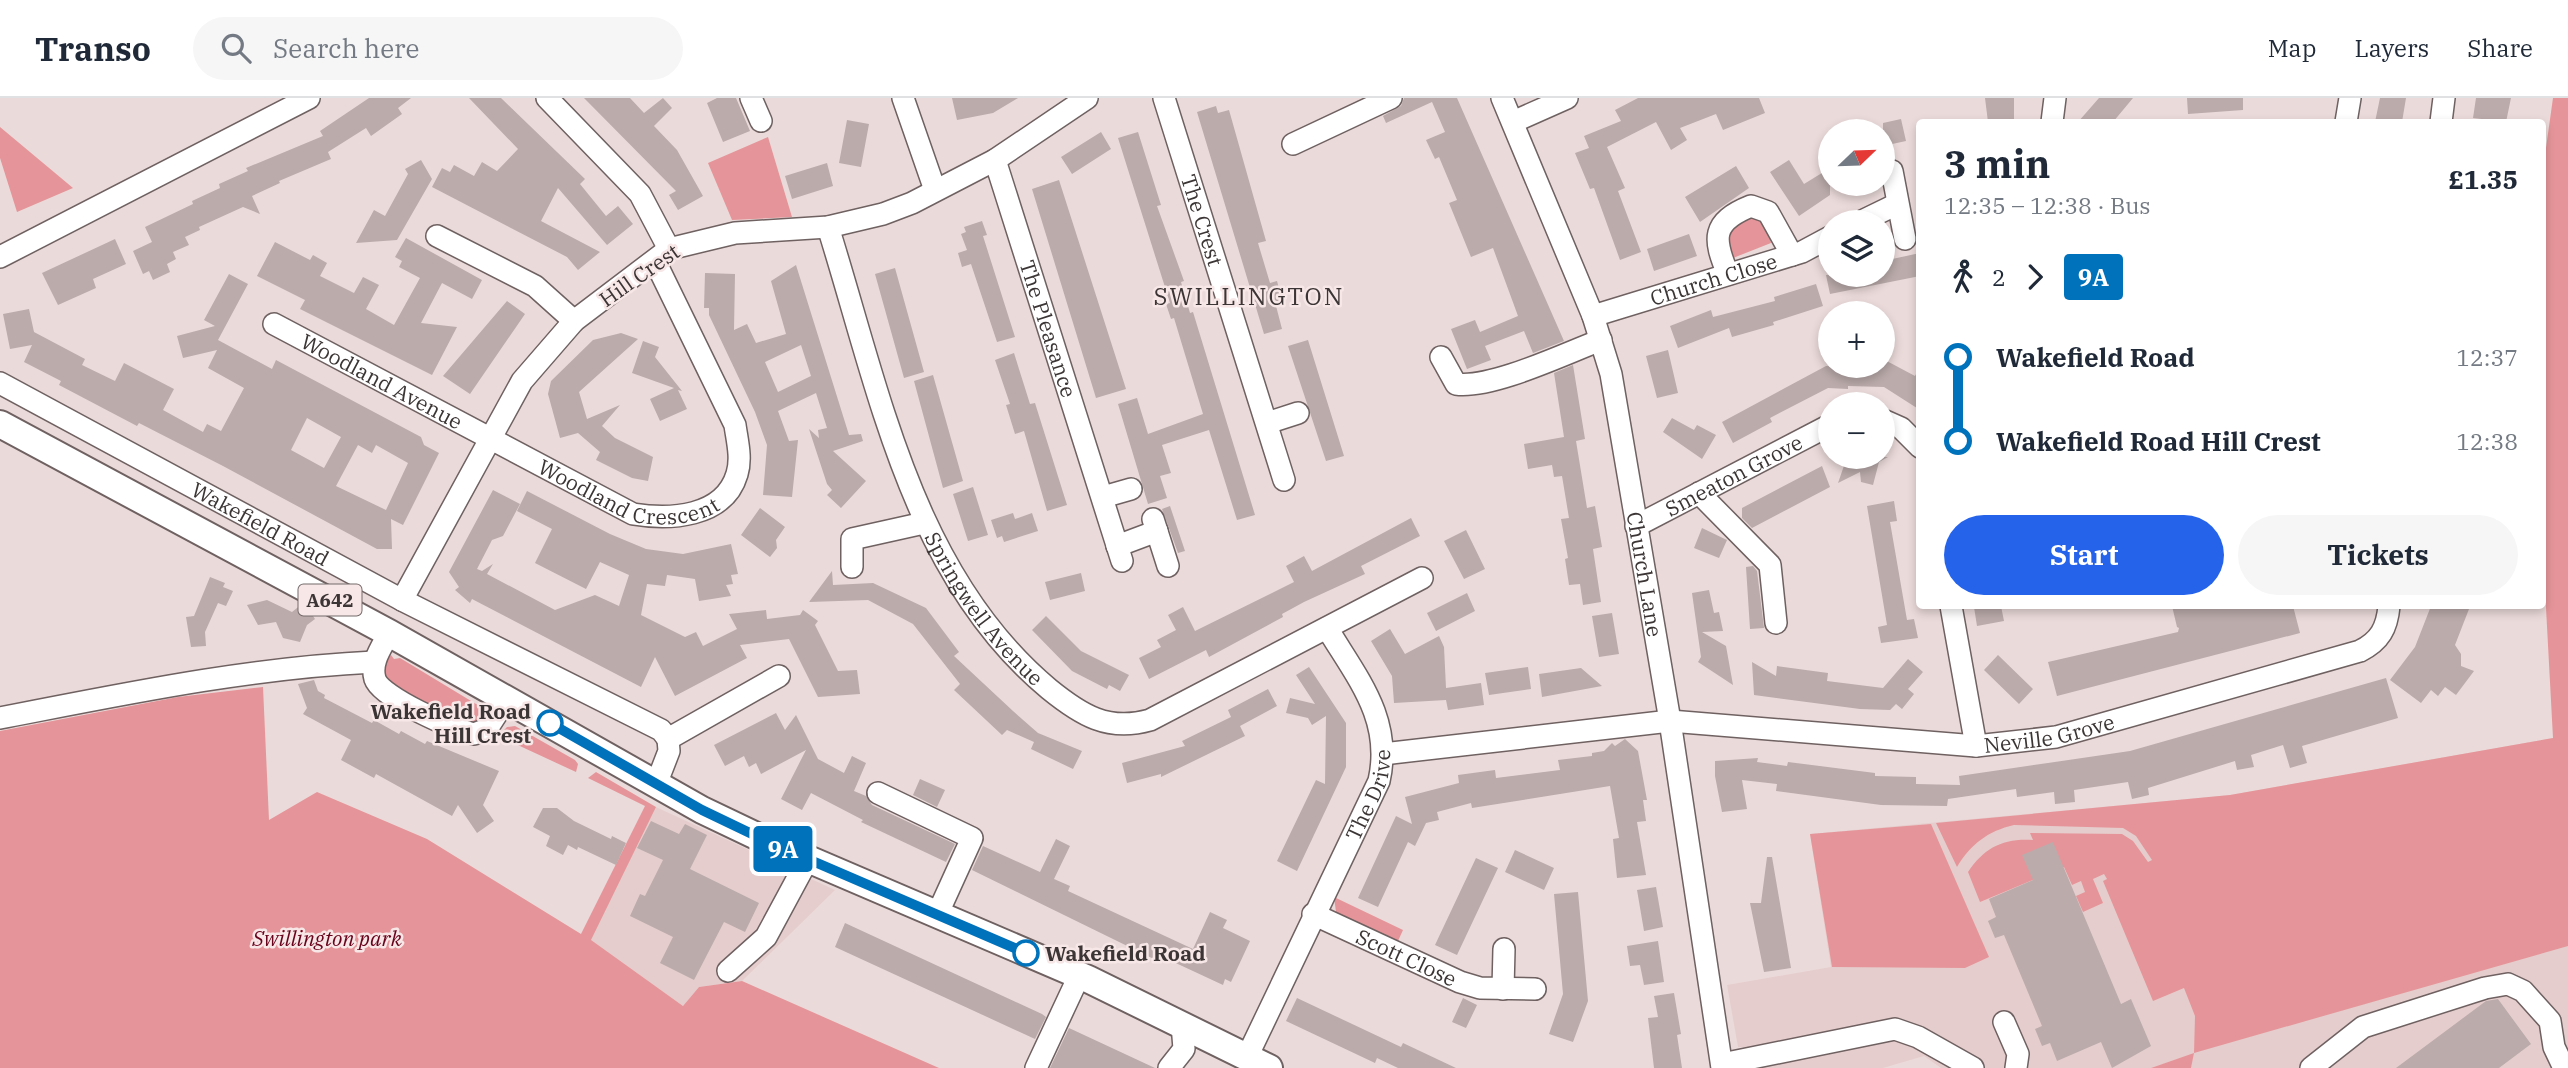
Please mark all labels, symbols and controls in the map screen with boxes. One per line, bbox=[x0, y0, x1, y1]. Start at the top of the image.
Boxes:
search box bbox=[193, 17, 683, 80]
text: Transo bbox=[35, 27, 151, 70]
icon: search bbox=[217, 29, 255, 67]
text: Search here bbox=[273, 31, 420, 65]
text: Map bbox=[2268, 32, 2316, 64]
text: Layers bbox=[2354, 32, 2429, 64]
text: Share bbox=[2467, 32, 2533, 64]
north arrow bbox=[1818, 119, 1895, 196]
map controls bbox=[1818, 119, 1895, 469]
text: 3 min bbox=[1944, 139, 2050, 188]
text: £1.35 bbox=[2448, 162, 2518, 196]
street label: The Crest bbox=[1175, 171, 1230, 269]
text: 12:35 – 12:38 · Bus bbox=[1944, 190, 2151, 220]
button: layers bbox=[1818, 210, 1895, 287]
street label: Hill Crest bbox=[593, 237, 685, 313]
street label: Church Close bbox=[1647, 247, 1780, 312]
street label: The Pleasance bbox=[1014, 257, 1083, 401]
icon: walk bbox=[1944, 258, 1982, 296]
icon: forward bbox=[2016, 258, 2054, 296]
text: 9A bbox=[2078, 261, 2109, 293]
text: 2 bbox=[1992, 262, 2006, 292]
district label: SWILLINGTON bbox=[1154, 280, 1344, 312]
button: + bbox=[1818, 301, 1895, 378]
street label: Woodland Avenue bbox=[296, 327, 467, 435]
text: Wakefield Road bbox=[1996, 340, 2195, 374]
text: 12:37 bbox=[2456, 342, 2518, 372]
button: − bbox=[1818, 392, 1895, 469]
text: Wakefield Road Hill Crest bbox=[1996, 424, 2321, 458]
text: 12:38 bbox=[2456, 426, 2518, 456]
street label: Smeaton Grove bbox=[1660, 428, 1807, 523]
street label: Woodland Crescent bbox=[533, 452, 725, 531]
street label: Wakefield Road bbox=[187, 475, 334, 572]
street label: Church Lane bbox=[1621, 509, 1669, 639]
button: Start bbox=[1944, 515, 2224, 595]
button: Tickets bbox=[2238, 515, 2518, 595]
street label: Springwell Avenue bbox=[919, 527, 1049, 692]
road number: A642 bbox=[298, 584, 362, 615]
place label: Wakefield Road Hill Crest bbox=[370, 697, 531, 749]
street label: Neville Grove bbox=[1982, 707, 2117, 759]
marker: Wakefield Road Hill Crest bbox=[537, 710, 563, 736]
street label: The Drive bbox=[1339, 749, 1396, 845]
line badge: 9A bbox=[752, 826, 814, 872]
text: 9A bbox=[767, 833, 799, 865]
street label: Scott Close bbox=[1352, 922, 1461, 993]
park label: Swillington park bbox=[251, 924, 403, 952]
place label: Wakefield Road bbox=[1045, 939, 1206, 967]
marker: Wakefield Road bbox=[1013, 940, 1039, 966]

